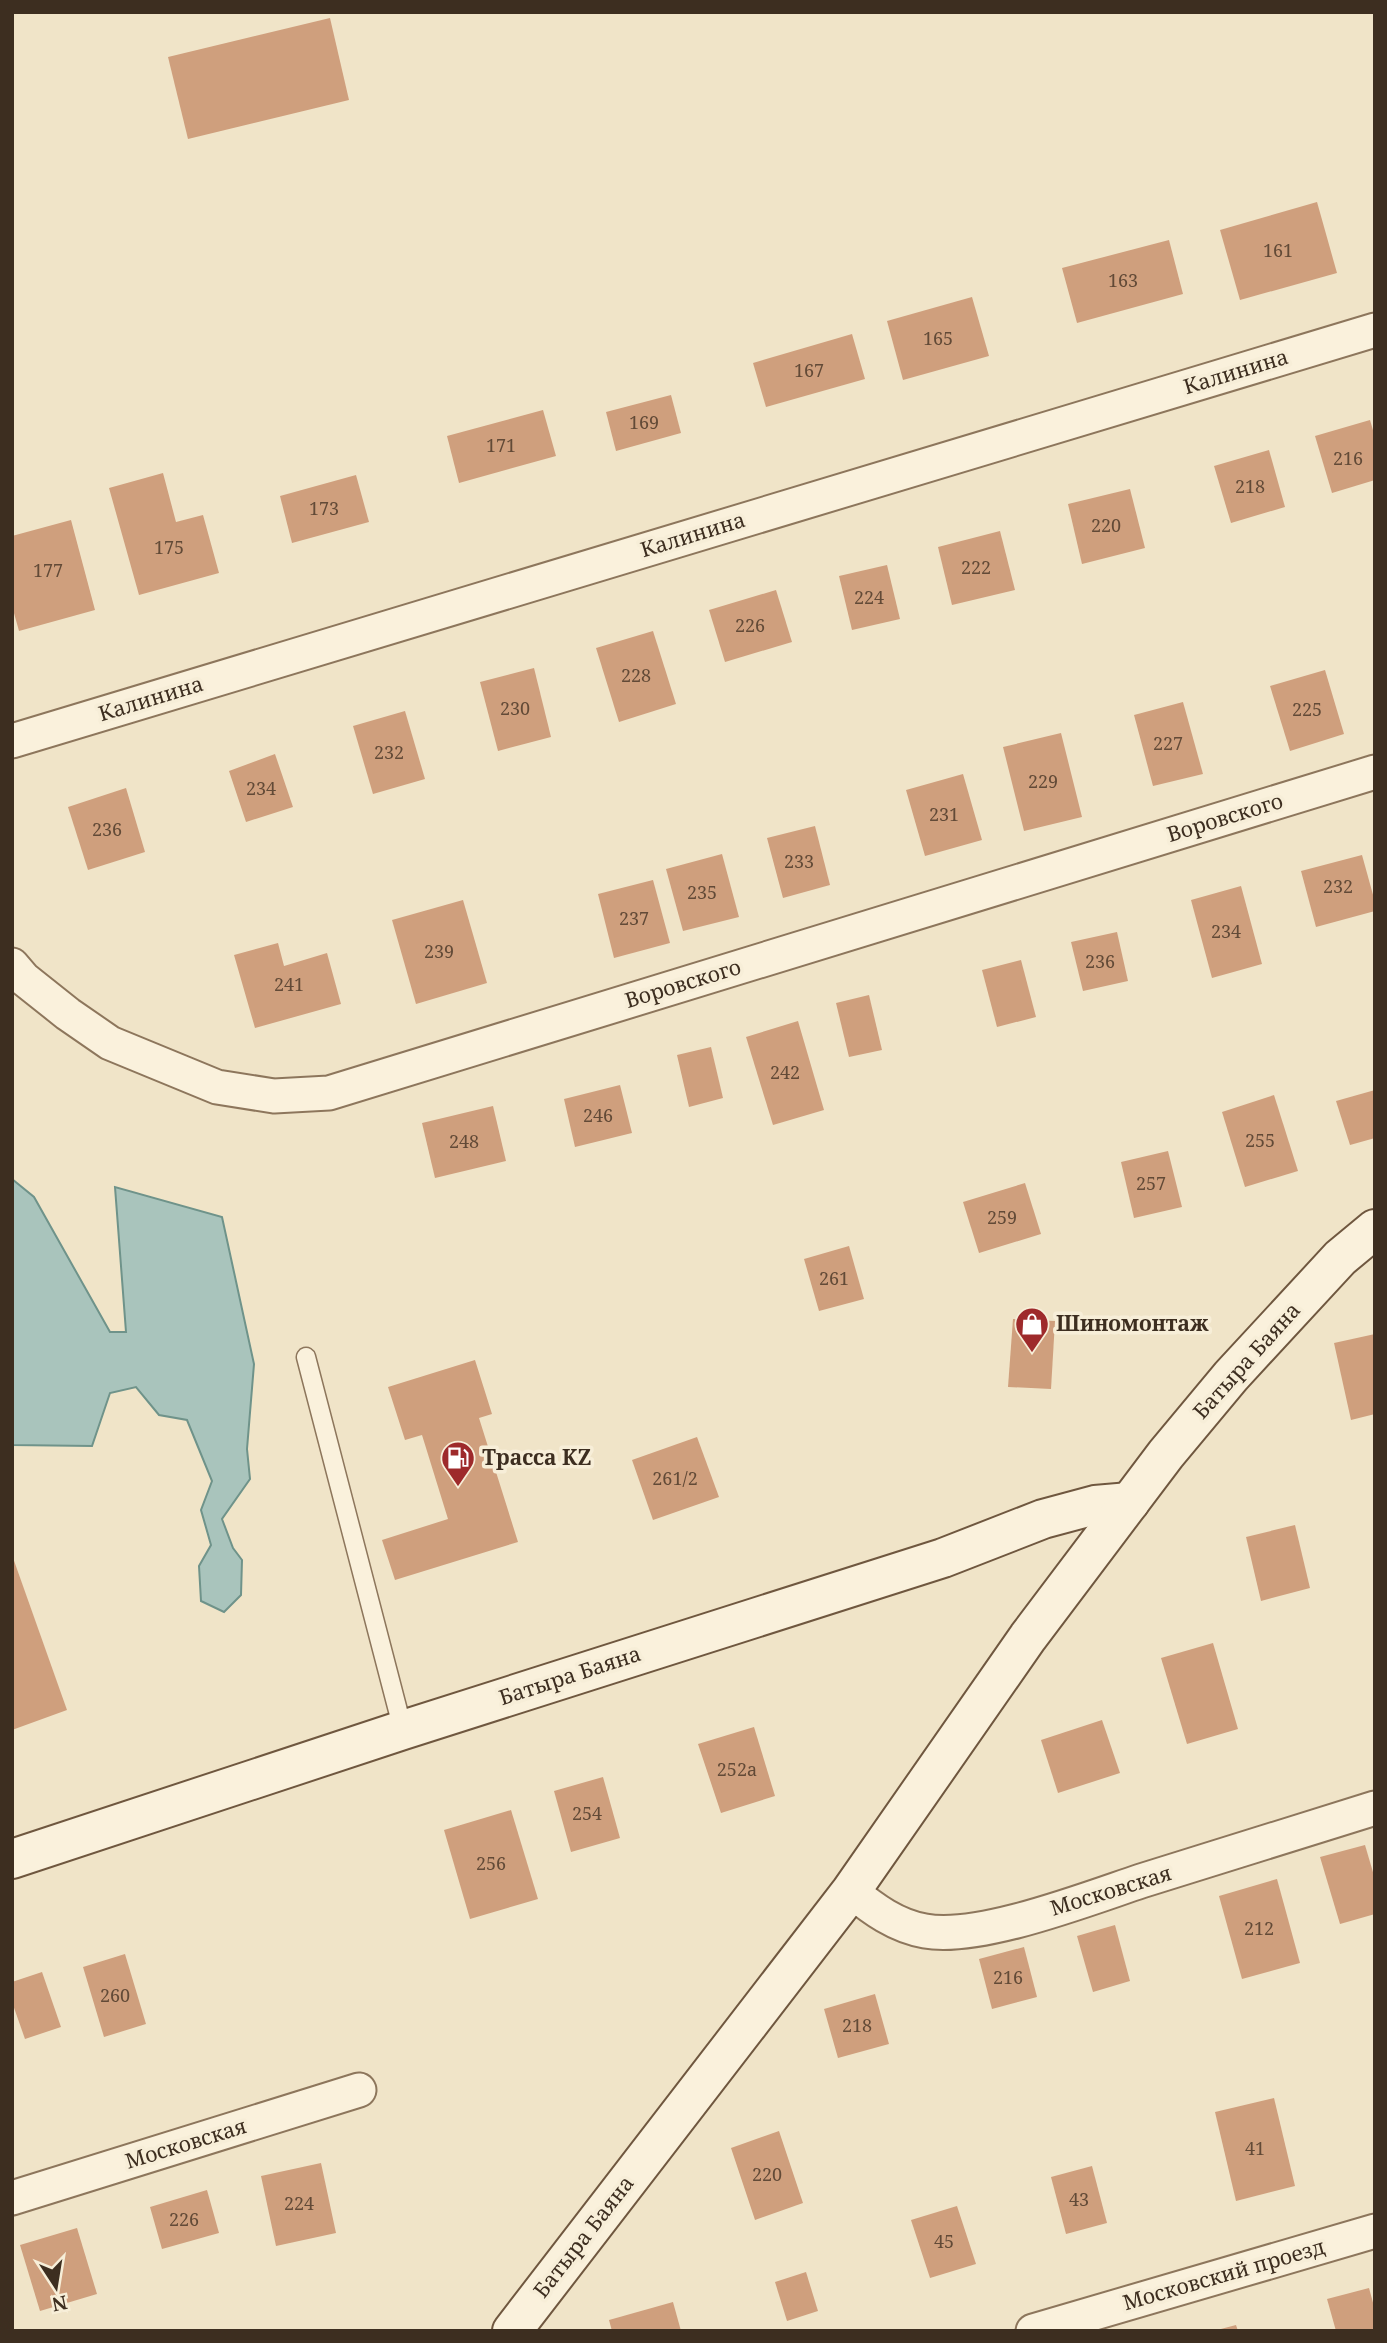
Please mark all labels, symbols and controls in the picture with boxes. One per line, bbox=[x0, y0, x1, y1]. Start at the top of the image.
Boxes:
house number: 161 bbox=[1263, 238, 1293, 262]
house number: 163 bbox=[1108, 268, 1138, 292]
house number: 165 bbox=[923, 326, 953, 350]
street label: Калинина bbox=[1180, 342, 1291, 400]
house number: 167 bbox=[794, 358, 824, 382]
house number: 169 bbox=[629, 410, 659, 434]
house number: 171 bbox=[486, 433, 516, 457]
house number: 216 bbox=[1333, 446, 1363, 470]
house number: 218 bbox=[1235, 474, 1265, 498]
house number: 173 bbox=[309, 496, 339, 520]
street label: Калинина bbox=[637, 505, 748, 563]
house number: 220 bbox=[1091, 513, 1121, 537]
house number: 175 bbox=[154, 535, 184, 559]
house number: 222 bbox=[961, 555, 991, 579]
house number: 177 bbox=[33, 558, 63, 582]
house number: 224 bbox=[854, 585, 884, 609]
house number: 226 bbox=[735, 613, 765, 637]
house number: 228 bbox=[621, 663, 651, 687]
street label: Калинина bbox=[95, 669, 206, 727]
house number: 230 bbox=[500, 696, 530, 720]
house number: 225 bbox=[1292, 697, 1322, 721]
house number: 227 bbox=[1153, 731, 1183, 755]
house number: 232 bbox=[374, 740, 404, 764]
house number: 229 bbox=[1028, 769, 1058, 793]
house number: 234 bbox=[246, 776, 276, 800]
street label: Воровского bbox=[1163, 786, 1286, 848]
house number: 231 bbox=[929, 802, 959, 826]
house number: 236 bbox=[92, 817, 122, 841]
house number: 233 bbox=[784, 849, 814, 873]
house number: 232 bbox=[1323, 874, 1353, 898]
house number: 235 bbox=[687, 880, 717, 904]
house number: 237 bbox=[619, 906, 649, 930]
house number: 234 bbox=[1211, 919, 1241, 943]
house number: 239 bbox=[424, 939, 454, 963]
house number: 236 bbox=[1085, 949, 1115, 973]
street label: Воровского bbox=[621, 952, 744, 1014]
house number: 241 bbox=[274, 972, 304, 996]
house number: 242 bbox=[770, 1060, 800, 1084]
house number: 246 bbox=[583, 1103, 613, 1127]
house number: 255 bbox=[1245, 1128, 1275, 1152]
house number: 248 bbox=[449, 1129, 479, 1153]
house number: 257 bbox=[1136, 1171, 1166, 1195]
house number: 259 bbox=[987, 1205, 1017, 1229]
house number: 261 bbox=[819, 1266, 849, 1290]
street label: Батыра Баяна bbox=[1186, 1296, 1306, 1425]
shop icon: Шиномонтаж bbox=[1013, 1305, 1051, 1354]
place label: Шиномонтаж bbox=[1056, 1309, 1209, 1337]
fuel station icon: Трасса KZ bbox=[439, 1439, 477, 1488]
place label: Трасса KZ bbox=[482, 1443, 591, 1471]
house number: 261/2 bbox=[652, 1466, 698, 1490]
street label: Батыра Баяна bbox=[495, 1639, 644, 1711]
house number: 252а bbox=[717, 1757, 757, 1781]
house number: 254 bbox=[572, 1801, 602, 1825]
house number: 256 bbox=[476, 1851, 506, 1875]
street label: Московская bbox=[1047, 1858, 1175, 1922]
house number: 212 bbox=[1244, 1916, 1274, 1940]
house number: 216 bbox=[993, 1965, 1023, 1989]
house number: 260 bbox=[100, 1983, 130, 2007]
house number: 218 bbox=[842, 2013, 872, 2037]
street label: Московская bbox=[122, 2111, 250, 2175]
house number: 41 bbox=[1245, 2136, 1265, 2160]
house number: 220 bbox=[752, 2162, 782, 2186]
street label: Батыра Баяна bbox=[527, 2170, 640, 2303]
house number: 43 bbox=[1069, 2187, 1089, 2211]
house number: 224 bbox=[284, 2191, 314, 2215]
house number: 226 bbox=[169, 2207, 199, 2231]
house number: 45 bbox=[934, 2229, 954, 2253]
street label: Московский проезд bbox=[1120, 2232, 1328, 2316]
north arrow bbox=[21, 2252, 91, 2322]
text: N bbox=[49, 2289, 70, 2318]

